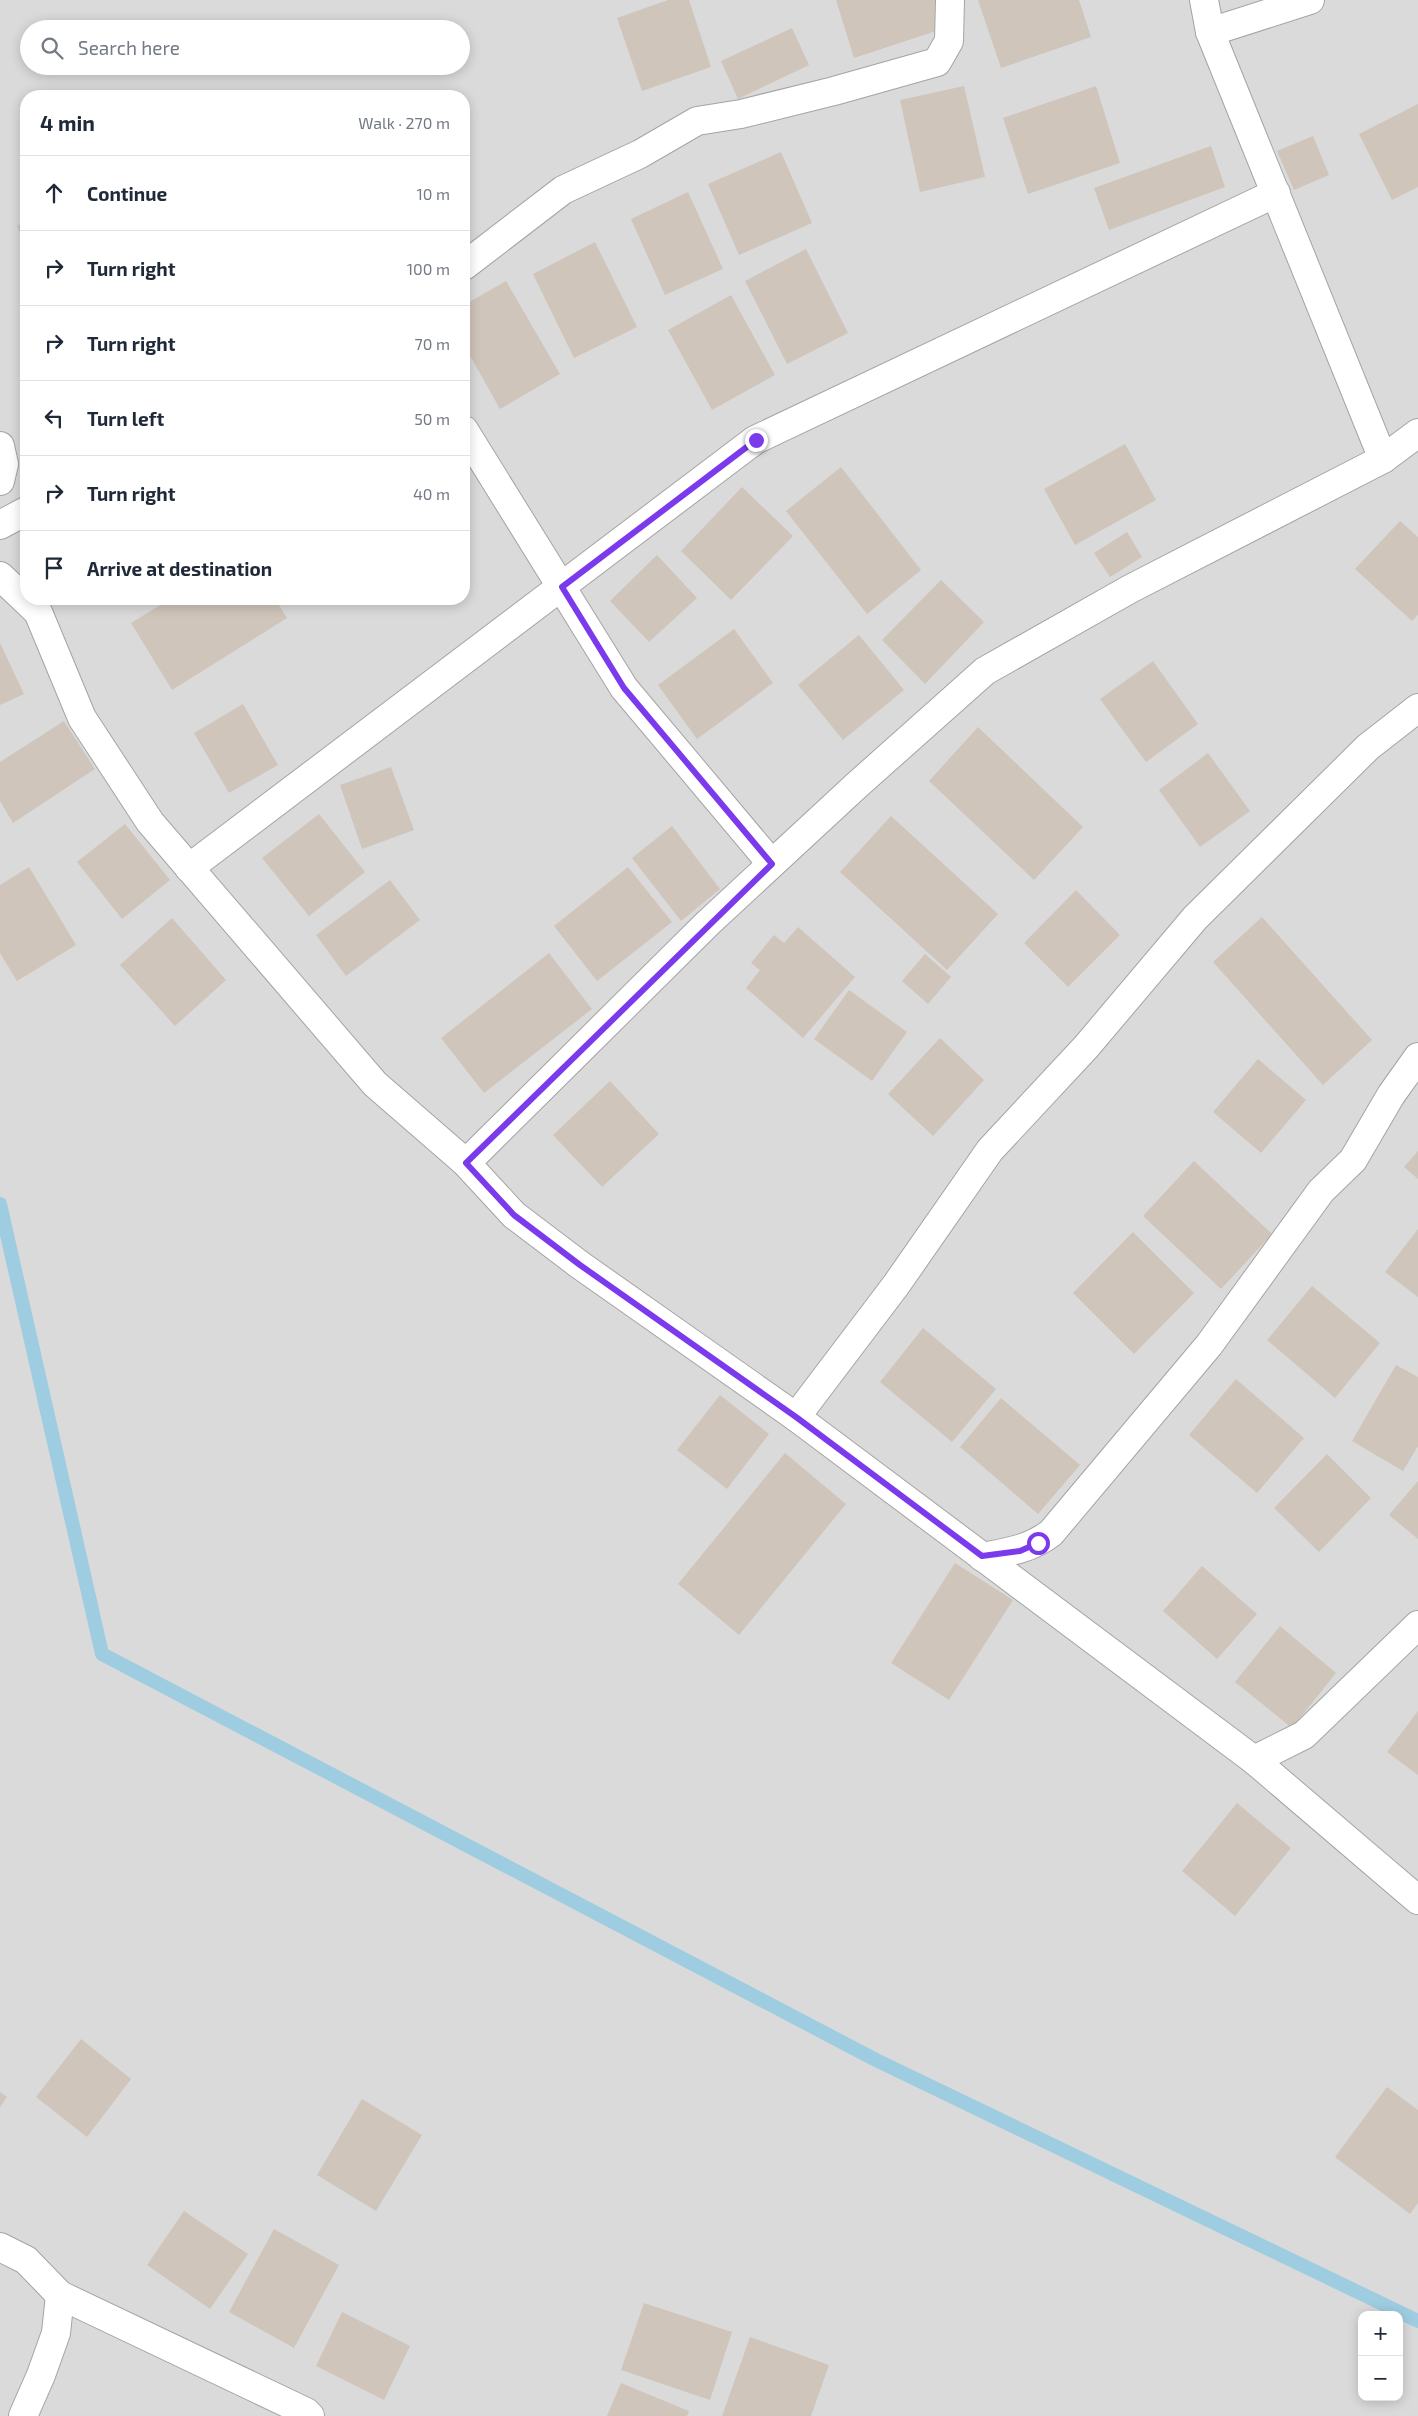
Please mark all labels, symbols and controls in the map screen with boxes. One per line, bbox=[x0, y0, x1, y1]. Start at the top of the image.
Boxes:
search box bbox=[20, 20, 470, 75]
icon: search bbox=[38, 34, 66, 62]
text: Search here bbox=[78, 36, 180, 59]
text: 4 min bbox=[40, 110, 95, 135]
text: Walk · 270 m bbox=[358, 113, 450, 132]
icon: ahead bbox=[40, 179, 68, 207]
text: Continue bbox=[87, 182, 167, 205]
text: 10 m bbox=[416, 184, 450, 203]
icon: right bbox=[40, 254, 68, 282]
text: Turn right bbox=[87, 257, 175, 280]
text: 100 m bbox=[407, 259, 450, 278]
icon: right bbox=[40, 329, 68, 357]
text: Turn right bbox=[87, 332, 175, 355]
text: 70 m bbox=[415, 334, 450, 353]
icon: left bbox=[40, 404, 68, 432]
text: Turn left bbox=[87, 407, 164, 430]
text: 50 m bbox=[414, 409, 450, 428]
route end bbox=[745, 429, 768, 452]
icon: right bbox=[40, 479, 68, 507]
text: Turn right bbox=[87, 482, 175, 505]
text: 40 m bbox=[413, 484, 450, 503]
icon: arrive bbox=[40, 554, 68, 582]
text: Arrive at destination bbox=[87, 557, 272, 580]
route start bbox=[1027, 1532, 1050, 1555]
map controls bbox=[1358, 2311, 1403, 2401]
button: + bbox=[1358, 2311, 1403, 2356]
button: − bbox=[1358, 2356, 1403, 2401]

